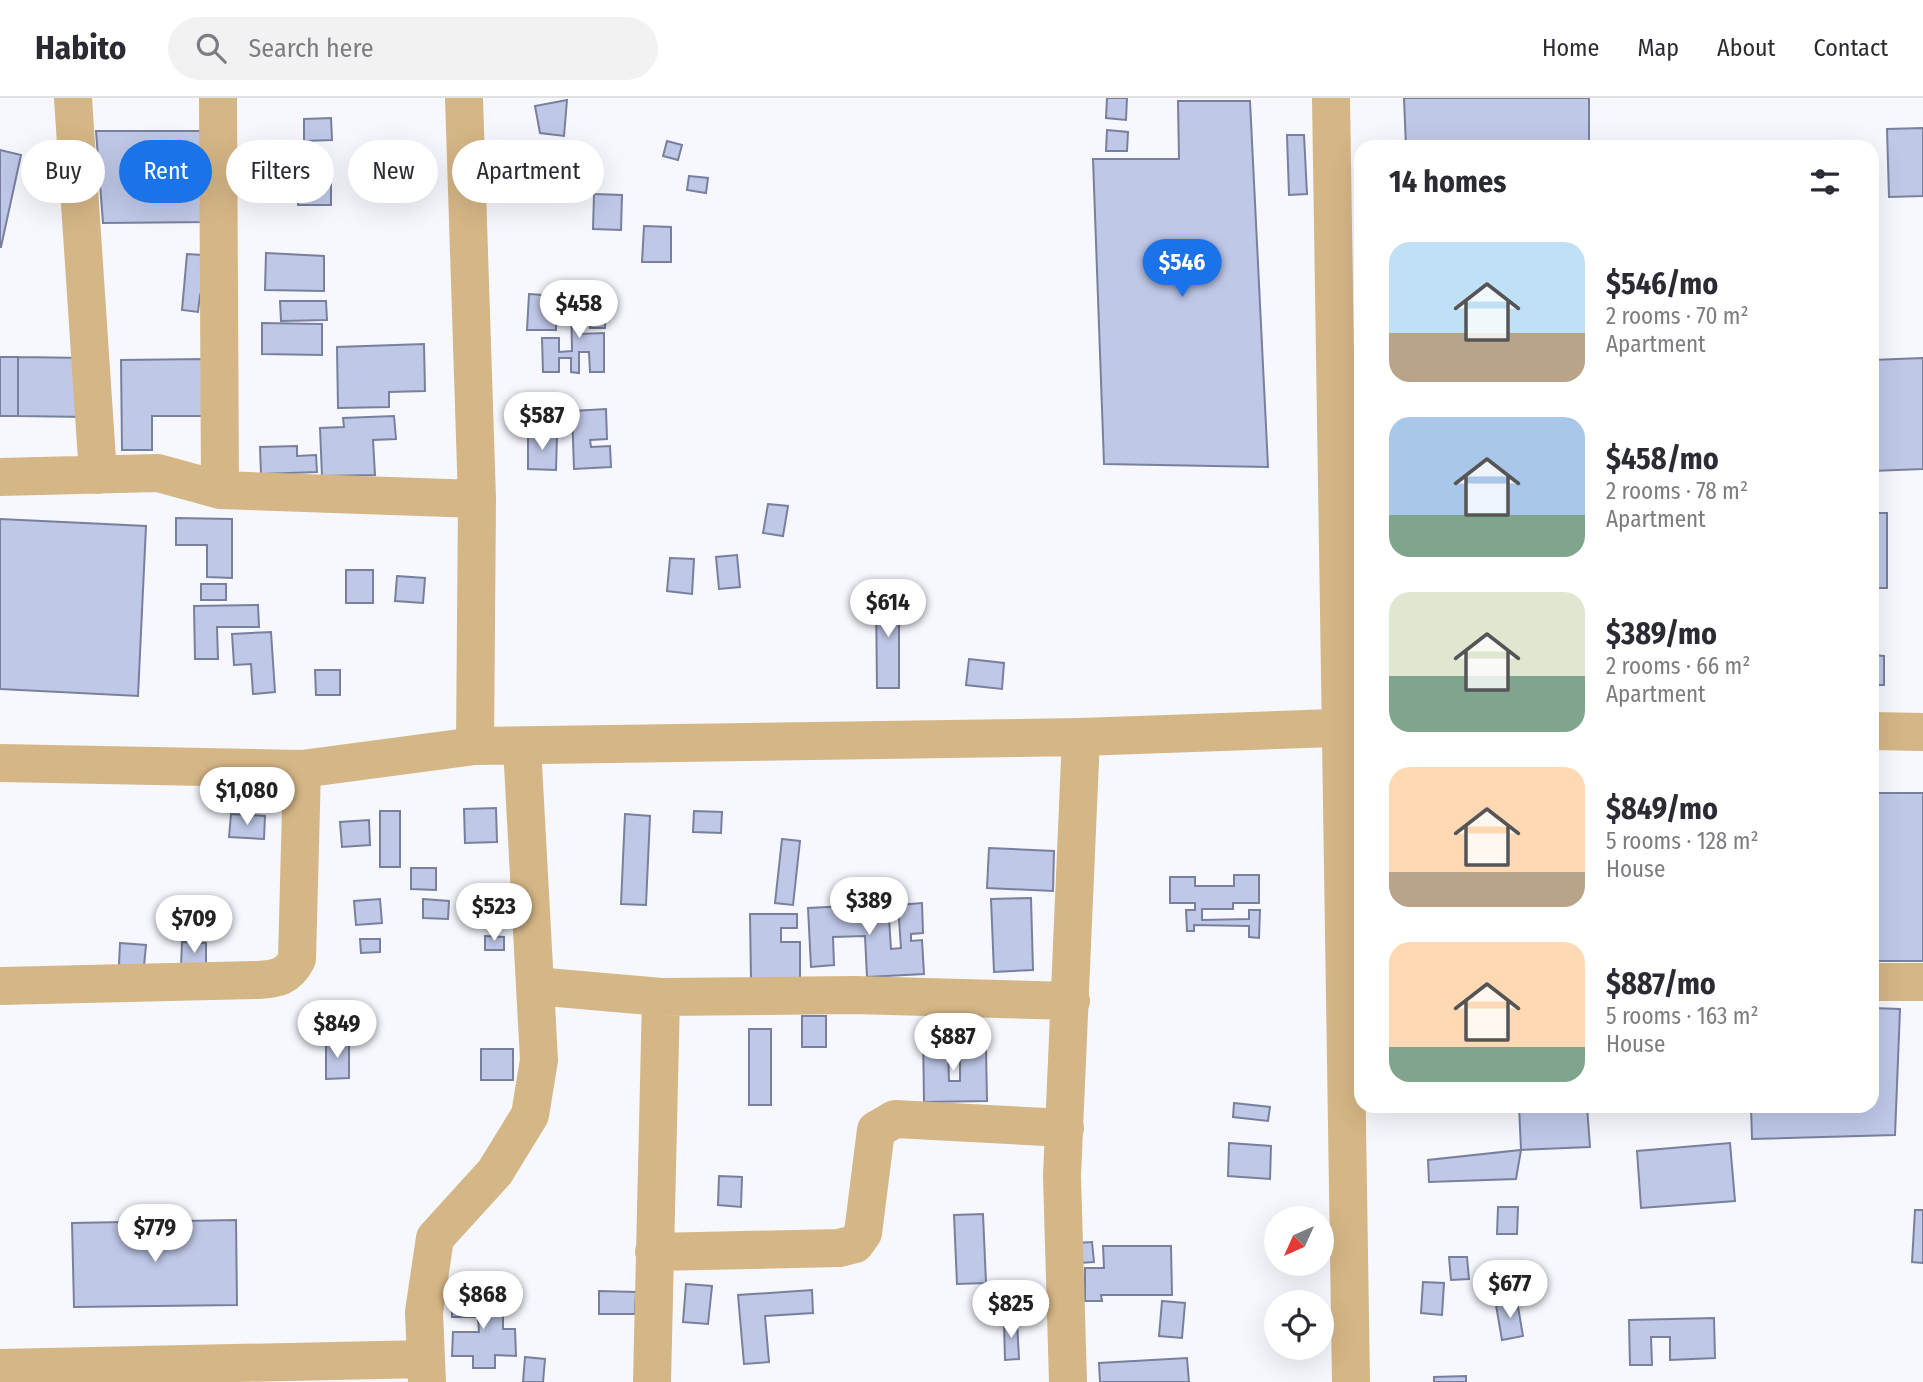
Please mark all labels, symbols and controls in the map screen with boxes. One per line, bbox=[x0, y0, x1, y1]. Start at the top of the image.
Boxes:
search box bbox=[168, 17, 658, 80]
text: Habito bbox=[35, 28, 126, 68]
icon: search bbox=[192, 29, 230, 67]
text: Search here bbox=[248, 33, 374, 64]
text: Home bbox=[1542, 34, 1599, 62]
text: Map bbox=[1637, 34, 1679, 62]
text: About bbox=[1717, 34, 1775, 62]
text: Contact bbox=[1813, 34, 1888, 62]
chip: Buy bbox=[21, 140, 105, 203]
chip: Rent bbox=[119, 140, 212, 203]
chip: Filters bbox=[226, 140, 334, 203]
chip: New bbox=[348, 140, 438, 203]
chip: Apartment bbox=[452, 140, 604, 203]
icon: filters bbox=[1806, 163, 1844, 201]
text: 14 homes bbox=[1389, 164, 1506, 200]
pin: $546 bbox=[1141, 240, 1223, 299]
text: $546 bbox=[1159, 248, 1205, 276]
text: $546/mo bbox=[1606, 266, 1718, 302]
icon: home bbox=[1445, 270, 1529, 354]
pin: $458 bbox=[538, 280, 620, 340]
text: $458 bbox=[556, 289, 602, 317]
text: 2 rooms · 70 m² bbox=[1606, 302, 1749, 330]
text: Apartment bbox=[1606, 330, 1706, 358]
pin: $587 bbox=[501, 392, 583, 452]
text: $587 bbox=[520, 401, 564, 429]
text: $458/mo bbox=[1606, 441, 1719, 477]
icon: home bbox=[1445, 445, 1529, 529]
text: 2 rooms · 78 m² bbox=[1606, 477, 1748, 505]
text: Apartment bbox=[1606, 505, 1706, 533]
pin: $614 bbox=[847, 580, 929, 639]
text: $614 bbox=[866, 588, 910, 616]
text: $389/mo bbox=[1606, 616, 1717, 652]
icon: home bbox=[1445, 620, 1529, 704]
text: 2 rooms · 66 m² bbox=[1606, 652, 1750, 680]
text: Apartment bbox=[1606, 680, 1706, 708]
pin: $1,080 bbox=[190, 768, 304, 827]
text: $1,080 bbox=[216, 776, 278, 804]
text: $849/mo bbox=[1606, 791, 1718, 827]
icon: home bbox=[1445, 795, 1529, 879]
text: 5 rooms · 128 m² bbox=[1606, 827, 1759, 855]
text: House bbox=[1606, 855, 1665, 883]
pin: $389 bbox=[828, 878, 910, 937]
pin: $523 bbox=[453, 884, 535, 943]
text: $389 bbox=[846, 886, 892, 914]
text: $523 bbox=[472, 892, 516, 920]
pin: $709 bbox=[153, 896, 235, 955]
text: $709 bbox=[172, 904, 216, 932]
text: $887/mo bbox=[1606, 966, 1716, 1002]
icon: home bbox=[1445, 970, 1529, 1054]
pin: $849 bbox=[296, 1000, 378, 1060]
text: 5 rooms · 163 m² bbox=[1606, 1002, 1759, 1030]
text: $849 bbox=[314, 1009, 360, 1037]
pin: $887 bbox=[912, 1014, 994, 1073]
text: $887 bbox=[930, 1022, 976, 1050]
text: House bbox=[1606, 1030, 1665, 1058]
pin: $779 bbox=[114, 1204, 196, 1264]
north arrow bbox=[1264, 1206, 1334, 1276]
map controls bbox=[1264, 1206, 1334, 1360]
text: $779 bbox=[134, 1213, 176, 1241]
pin: $677 bbox=[1469, 1260, 1551, 1320]
text: $677 bbox=[1489, 1269, 1531, 1297]
pin: $868 bbox=[442, 1272, 524, 1331]
text: $868 bbox=[459, 1280, 507, 1308]
pin: $825 bbox=[970, 1280, 1052, 1340]
text: $825 bbox=[988, 1289, 1034, 1317]
button: locate bbox=[1264, 1290, 1334, 1360]

